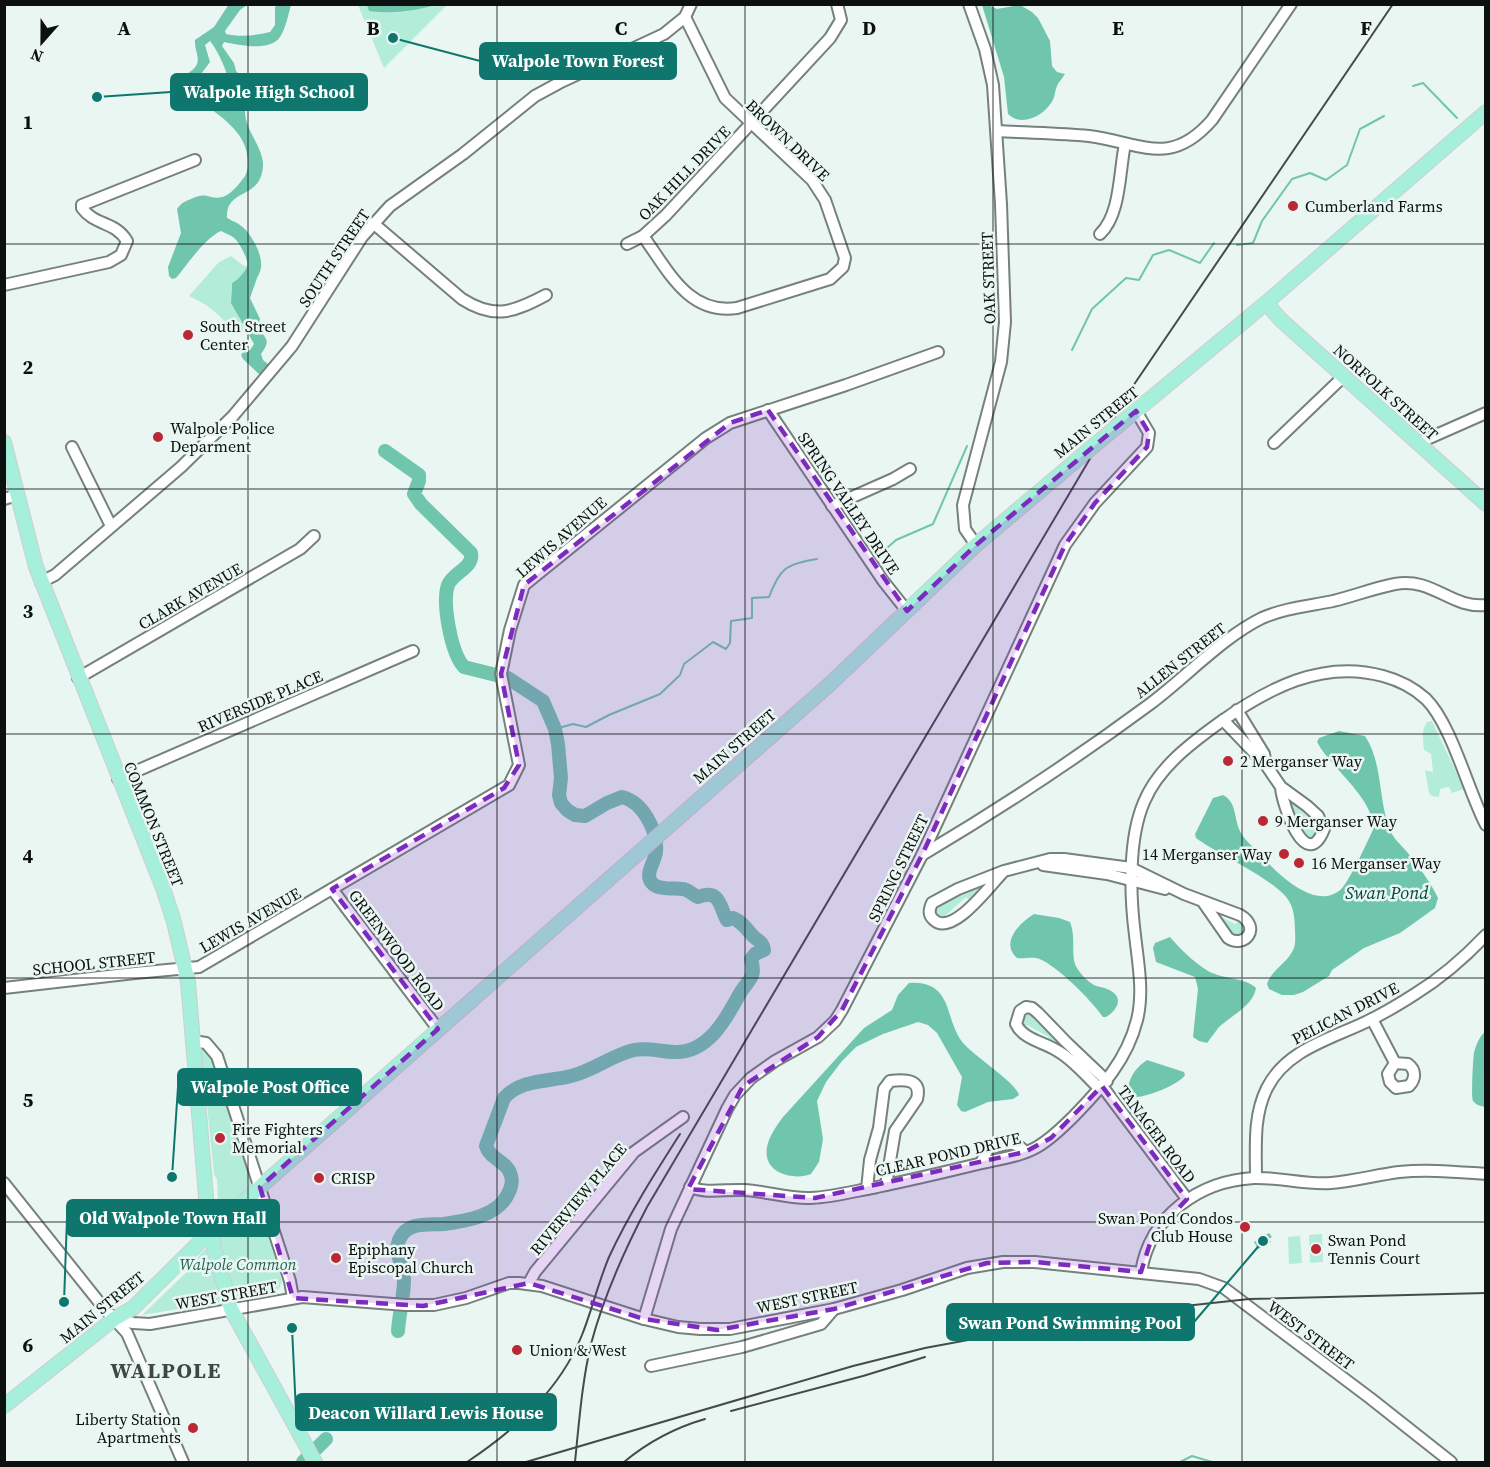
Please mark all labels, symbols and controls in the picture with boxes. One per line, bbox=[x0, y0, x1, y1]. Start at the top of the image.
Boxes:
north arrow bbox=[12, 12, 72, 72]
text: A bbox=[117, 14, 131, 42]
text: B bbox=[366, 14, 380, 42]
text: C bbox=[615, 14, 627, 42]
text: D bbox=[862, 14, 876, 42]
text: E bbox=[1112, 14, 1124, 42]
text: F bbox=[1360, 14, 1372, 42]
callout: Walpole Town Forest bbox=[480, 43, 676, 79]
text: N bbox=[27, 44, 46, 68]
text: Walpole Town Forest bbox=[492, 48, 665, 73]
callout: Walpole High School bbox=[171, 74, 367, 110]
text: Walpole High School bbox=[183, 79, 355, 104]
street label: BROWN DRIVE bbox=[741, 94, 835, 186]
text: 1 bbox=[23, 108, 33, 136]
street label: OAK HILL DRIVE bbox=[633, 120, 735, 225]
place label: Cumberland Farms bbox=[1305, 195, 1443, 217]
marker: Cumberland Farms bbox=[1286, 199, 1300, 213]
street label: SOUTH STREET bbox=[293, 204, 375, 311]
street label: OAK STREET bbox=[975, 231, 1001, 325]
place label: South Street Center bbox=[200, 315, 287, 355]
marker: South Street Center bbox=[181, 328, 195, 342]
street label: NORFOLK STREET bbox=[1329, 339, 1443, 445]
text: 2 bbox=[23, 353, 34, 381]
street label: MAIN STREET bbox=[1049, 381, 1143, 463]
place label: Walpole Police Deparment bbox=[170, 417, 275, 457]
street label: SPRING VALLEY DRIVE bbox=[793, 427, 905, 579]
marker: Walpole Police Deparment bbox=[151, 430, 165, 444]
street label: LEWIS AVENUE bbox=[511, 491, 611, 583]
street label: CLARK AVENUE bbox=[134, 557, 246, 635]
text: 3 bbox=[23, 597, 34, 625]
street label: ALLEN STREET bbox=[1129, 617, 1231, 703]
street label: RIVERSIDE PLACE bbox=[194, 665, 326, 737]
street label: MAIN STREET bbox=[688, 704, 780, 788]
place label: 2 Merganser Way bbox=[1240, 750, 1363, 772]
marker: 2 Merganser Way bbox=[1221, 754, 1235, 768]
street label: COMMON STREET bbox=[119, 758, 189, 890]
street label: SPRING STREET bbox=[863, 810, 934, 925]
place label: 9 Merganser Way bbox=[1275, 810, 1398, 832]
marker: 9 Merganser Way bbox=[1256, 814, 1270, 828]
text: 4 bbox=[23, 842, 34, 870]
place label: 14 Merganser Way bbox=[1142, 843, 1273, 865]
marker: 14 Merganser Way bbox=[1277, 847, 1291, 861]
place label: 16 Merganser Way bbox=[1311, 852, 1442, 874]
marker: 16 Merganser Way bbox=[1292, 856, 1306, 870]
water label: Swan Pond bbox=[1345, 880, 1429, 905]
street label: LEWIS AVENUE bbox=[195, 882, 305, 958]
street label: GREENWOOD ROAD bbox=[344, 885, 450, 1015]
street label: SCHOOL STREET bbox=[32, 946, 157, 980]
street label: PELICAN DRIVE bbox=[1288, 976, 1403, 1049]
callout: Walpole Post Office bbox=[178, 1069, 361, 1105]
text: Walpole Post Office bbox=[191, 1074, 349, 1099]
street label: TANAGER ROAD bbox=[1113, 1081, 1201, 1187]
text: 5 bbox=[23, 1086, 34, 1114]
place label: Fire Fighters Memorial bbox=[232, 1118, 323, 1158]
street label: CLEAR POND DRIVE bbox=[873, 1127, 1023, 1181]
marker: Fire Fighters Memorial bbox=[213, 1131, 227, 1145]
street label: RIVERVIEW PLACE bbox=[525, 1138, 631, 1259]
place label: CRISP bbox=[331, 1167, 375, 1189]
marker: CRISP bbox=[312, 1171, 326, 1185]
callout: Old Walpole Town Hall bbox=[67, 1200, 279, 1236]
text: Old Walpole Town Hall bbox=[79, 1205, 267, 1230]
place label: Swan Pond Condos Club House bbox=[1098, 1207, 1233, 1247]
marker: Swan Pond Condos Club House bbox=[1238, 1220, 1252, 1234]
place label: Swan Pond Tennis Court bbox=[1328, 1229, 1421, 1269]
place label: Epiphany Episcopal Church bbox=[348, 1238, 474, 1278]
marker: Swan Pond Tennis Court bbox=[1309, 1242, 1323, 1256]
marker: Epiphany Episcopal Church bbox=[329, 1251, 343, 1265]
park label: Walpole Common bbox=[180, 1253, 296, 1275]
street label: MAIN STREET bbox=[55, 1266, 149, 1348]
street label: WEST STREET bbox=[173, 1275, 279, 1315]
street label: WEST STREET bbox=[754, 1275, 860, 1318]
street label: WEST STREET bbox=[1263, 1295, 1359, 1375]
callout: Swan Pond Swimming Pool bbox=[947, 1304, 1194, 1340]
text: Swan Pond Swimming Pool bbox=[958, 1310, 1182, 1335]
text: 6 bbox=[23, 1331, 34, 1359]
place label: Union & West bbox=[529, 1339, 627, 1361]
marker: Union & West bbox=[510, 1343, 524, 1357]
district label: WALPOLE bbox=[110, 1355, 222, 1385]
callout: Deacon Willard Lewis House bbox=[296, 1394, 556, 1430]
text: Deacon Willard Lewis House bbox=[308, 1400, 544, 1425]
place label: Liberty Station Apartments bbox=[75, 1408, 181, 1448]
marker: Liberty Station Apartments bbox=[186, 1421, 200, 1435]

